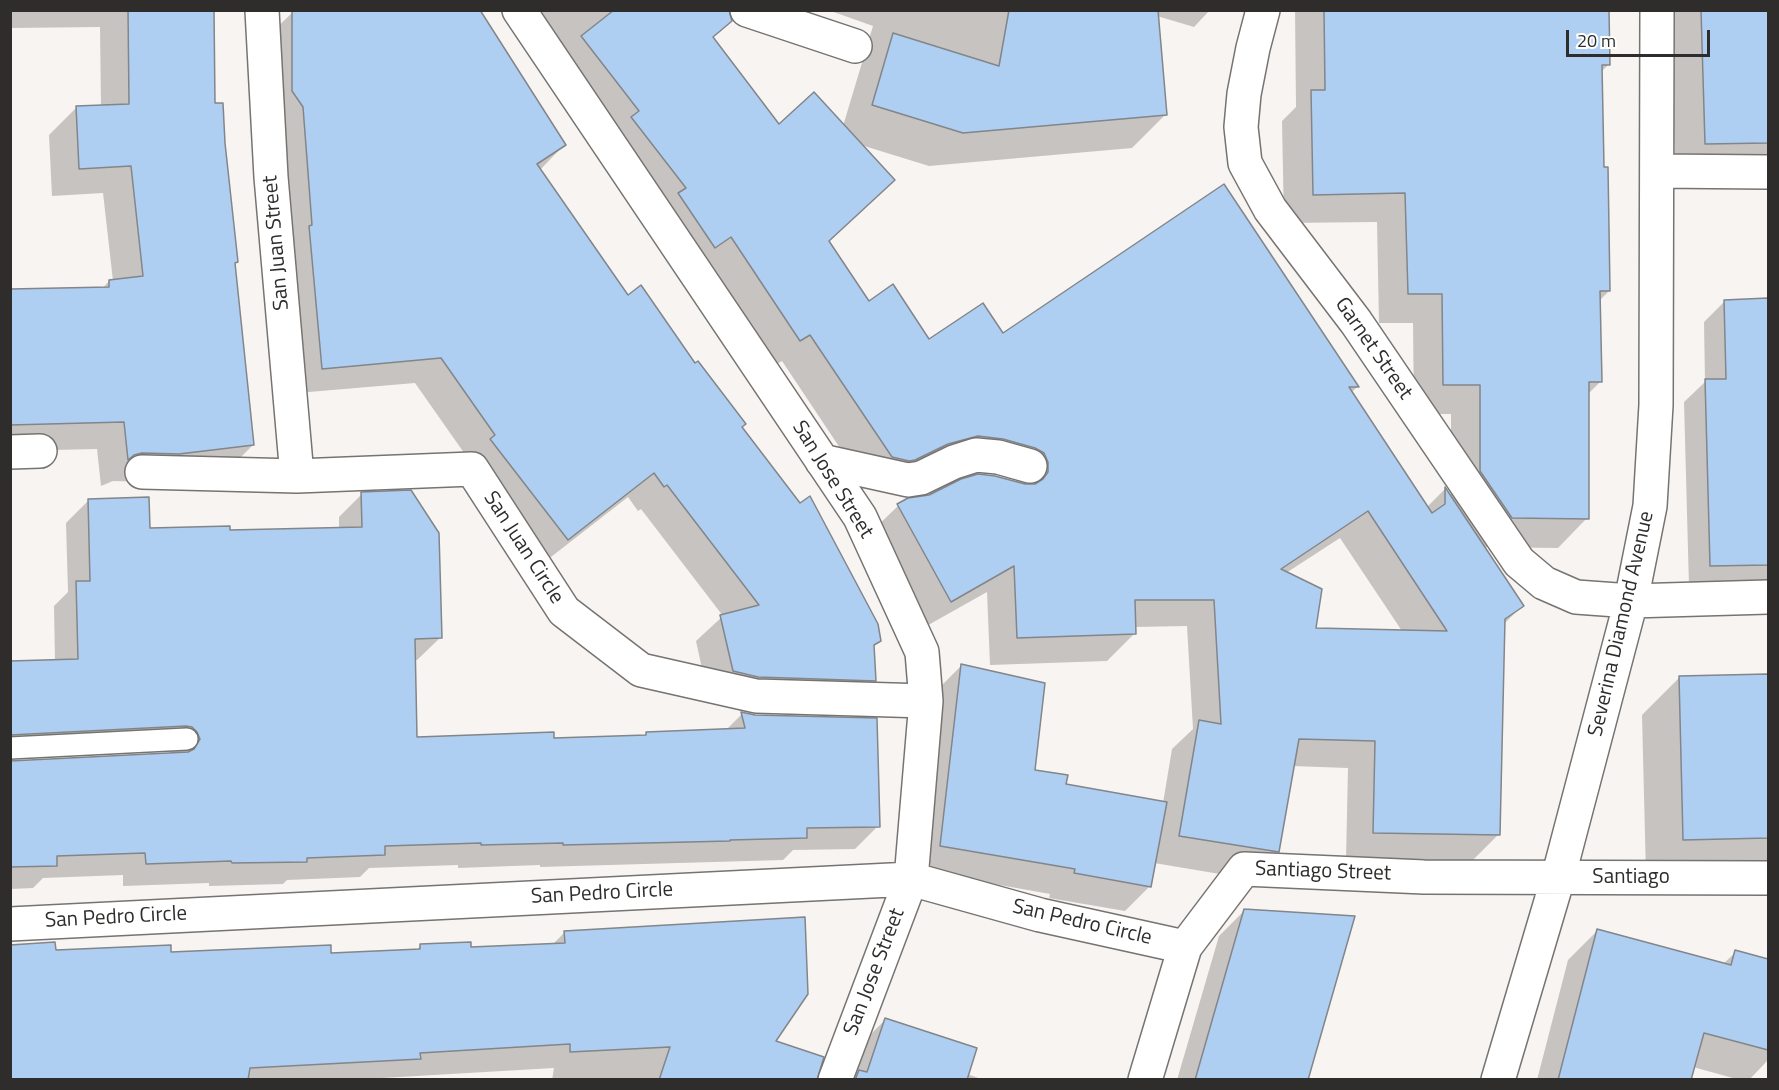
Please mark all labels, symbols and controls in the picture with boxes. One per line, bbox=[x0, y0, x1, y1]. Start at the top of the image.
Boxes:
scale bar bbox=[1569, 18, 1713, 56]
text: 20 m bbox=[1577, 27, 1616, 54]
street label: San Juan Street bbox=[259, 174, 295, 312]
street label: Garnet Street bbox=[1329, 293, 1417, 405]
street label: San Jose Street bbox=[786, 417, 878, 543]
street label: San Juan Circle bbox=[477, 487, 569, 609]
street label: Severina Diamond Avenue bbox=[1584, 509, 1660, 739]
street label: Santiago Street bbox=[1254, 857, 1392, 887]
street label: Santiago bbox=[1592, 865, 1670, 891]
street label: San Pedro Circle bbox=[530, 878, 674, 910]
street label: San Pedro Circle bbox=[1010, 895, 1154, 951]
street label: San Pedro Circle bbox=[44, 902, 188, 934]
street label: San Jose Street bbox=[839, 905, 911, 1039]

